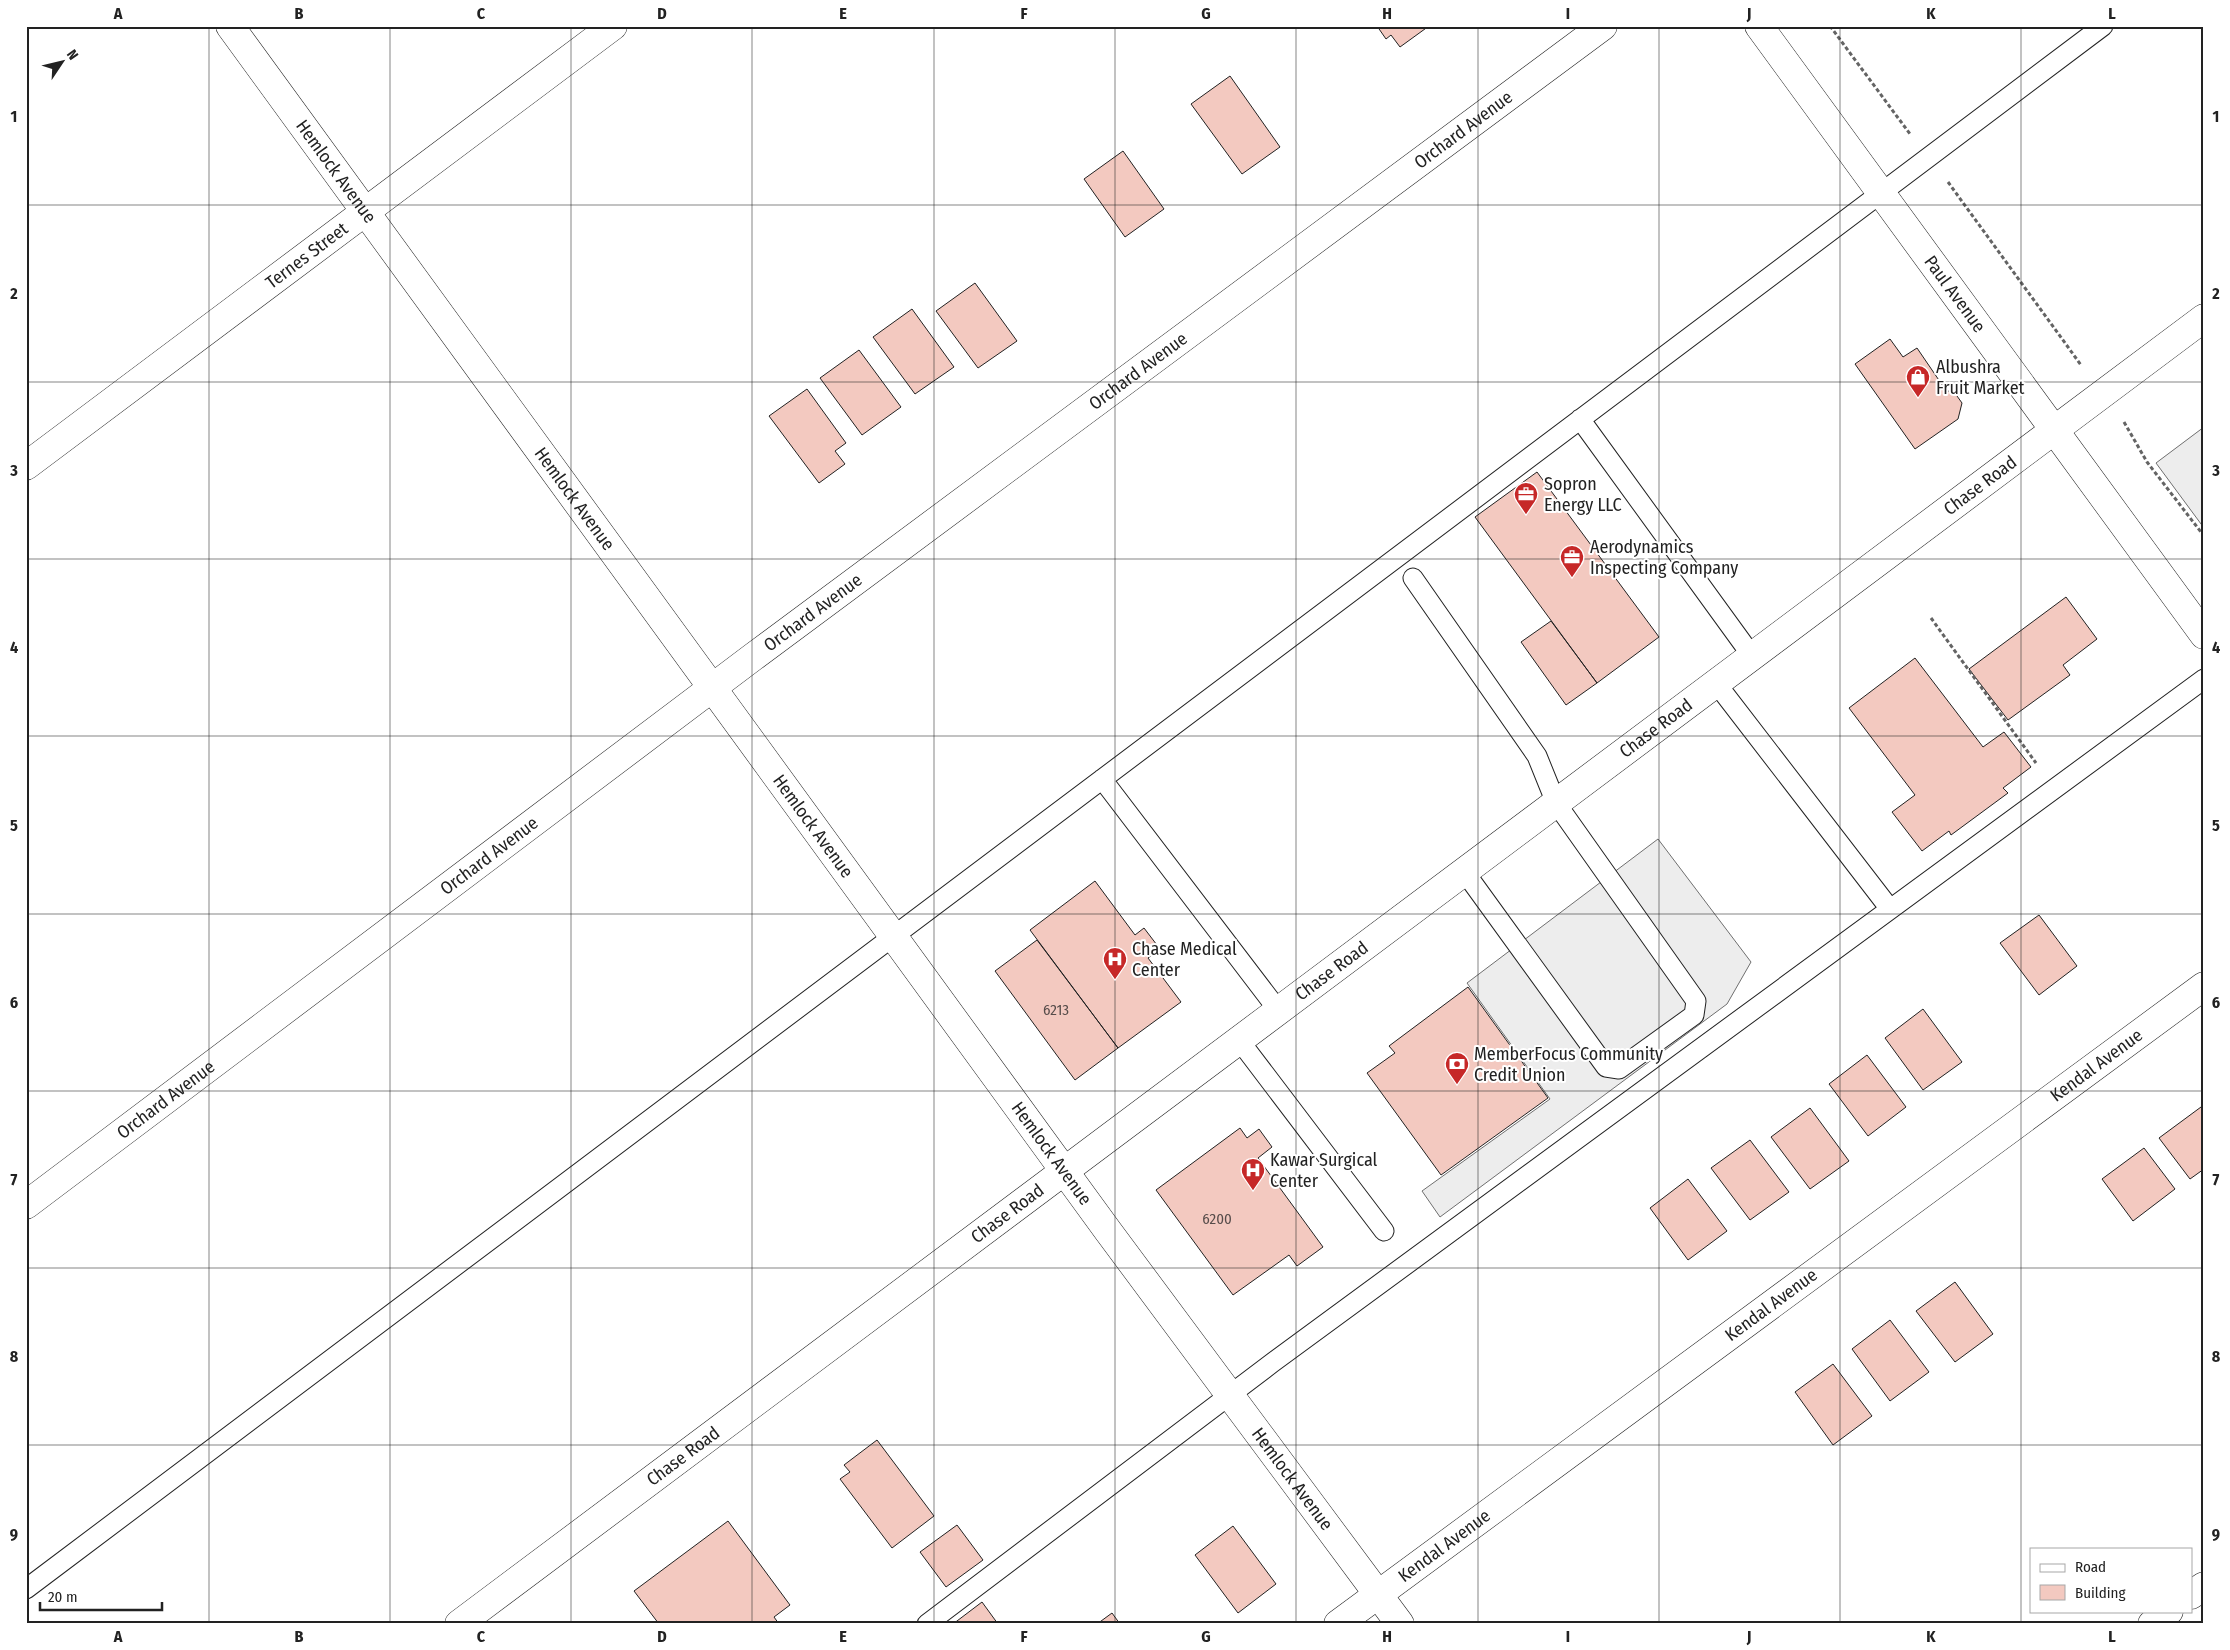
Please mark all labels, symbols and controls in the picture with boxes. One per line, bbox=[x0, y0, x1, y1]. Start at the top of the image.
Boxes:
text: A bbox=[113, 4, 123, 23]
text: B bbox=[295, 4, 304, 23]
text: C bbox=[477, 4, 486, 23]
text: D bbox=[657, 4, 667, 23]
text: E bbox=[839, 4, 847, 23]
text: F bbox=[1020, 4, 1028, 23]
text: G bbox=[1201, 4, 1211, 23]
text: H bbox=[1382, 4, 1392, 23]
text: I bbox=[1566, 4, 1570, 23]
text: J bbox=[1746, 4, 1751, 23]
text: K bbox=[1926, 4, 1936, 23]
text: L bbox=[2108, 4, 2116, 23]
north arrow bbox=[38, 38, 88, 88]
text: N bbox=[63, 47, 82, 63]
street label: Orchard Avenue bbox=[1410, 86, 1517, 173]
text: 1 bbox=[11, 107, 17, 126]
text: 1 bbox=[2213, 107, 2219, 126]
street label: Hemlock Avenue bbox=[291, 116, 381, 227]
street label: Ternes Street bbox=[261, 217, 352, 293]
street label: Paul Avenue bbox=[1919, 251, 1990, 337]
text: 2 bbox=[9, 284, 18, 303]
text: 2 bbox=[2211, 284, 2220, 303]
street label: Orchard Avenue bbox=[1085, 327, 1192, 415]
place label: Albushra Fruit Market bbox=[1936, 356, 2025, 399]
shop icon: Albushra Fruit Market bbox=[1905, 364, 1931, 398]
street label: Hemlock Avenue bbox=[530, 443, 619, 555]
street label: Chase Road bbox=[1939, 451, 2021, 520]
text: 3 bbox=[9, 461, 18, 480]
text: 3 bbox=[2211, 461, 2220, 480]
place label: Sopron Energy LLC bbox=[1544, 473, 1622, 516]
office icon: Sopron Energy LLC bbox=[1513, 481, 1539, 515]
place label: Aerodynamics Inspecting Company bbox=[1590, 536, 1738, 579]
office icon: Aerodynamics Inspecting Company bbox=[1559, 544, 1585, 578]
street label: Orchard Avenue bbox=[759, 569, 866, 656]
text: 4 bbox=[10, 638, 18, 657]
text: 4 bbox=[2212, 638, 2220, 657]
street label: Chase Road bbox=[1615, 694, 1697, 763]
street label: Hemlock Avenue bbox=[768, 770, 858, 882]
street label: Orchard Avenue bbox=[436, 812, 543, 900]
text: 5 bbox=[10, 816, 18, 835]
text: 5 bbox=[2212, 816, 2220, 835]
street label: Chase Road bbox=[1291, 937, 1372, 1005]
place label: Chase Medical Center bbox=[1132, 938, 1237, 981]
hospital icon: Chase Medical Center bbox=[1102, 946, 1128, 980]
text: 6 bbox=[10, 993, 18, 1012]
text: 6 bbox=[2212, 993, 2220, 1012]
house number: 6213 bbox=[1043, 1001, 1069, 1019]
street label: Kendal Avenue bbox=[2046, 1024, 2147, 1106]
place label: MemberFocus Community Credit Union bbox=[1474, 1043, 1663, 1086]
bank icon: MemberFocus Community Credit Union bbox=[1444, 1051, 1470, 1085]
street label: Orchard Avenue bbox=[112, 1056, 219, 1144]
street label: Hemlock Avenue bbox=[1007, 1098, 1096, 1209]
place label: Kawar Surgical Center bbox=[1270, 1149, 1378, 1192]
hospital icon: Kawar Surgical Center bbox=[1240, 1157, 1266, 1191]
text: 7 bbox=[11, 1170, 18, 1189]
text: 7 bbox=[2213, 1170, 2220, 1189]
street label: Chase Road bbox=[967, 1179, 1048, 1248]
house number: 6200 bbox=[1202, 1210, 1232, 1228]
street label: Kendal Avenue bbox=[1721, 1264, 1822, 1346]
text: 8 bbox=[10, 1347, 19, 1366]
text: 8 bbox=[2212, 1347, 2221, 1366]
street label: Chase Road bbox=[642, 1422, 724, 1491]
street label: Hemlock Avenue bbox=[1247, 1423, 1338, 1535]
street label: Kendal Avenue bbox=[1394, 1504, 1495, 1587]
text: 9 bbox=[10, 1525, 18, 1544]
text: 9 bbox=[2212, 1525, 2220, 1544]
legend bbox=[2030, 1548, 2192, 1612]
text: Road bbox=[2075, 1558, 2106, 1576]
scale bar bbox=[40, 1580, 162, 1612]
text: Building bbox=[2075, 1584, 2126, 1602]
text: 20 m bbox=[48, 1588, 78, 1606]
text: A bbox=[113, 1627, 123, 1646]
text: B bbox=[295, 1627, 304, 1646]
text: C bbox=[477, 1627, 486, 1646]
text: D bbox=[657, 1627, 667, 1646]
text: E bbox=[839, 1627, 847, 1646]
text: F bbox=[1020, 1627, 1028, 1646]
text: G bbox=[1201, 1627, 1211, 1646]
text: H bbox=[1382, 1627, 1392, 1646]
text: I bbox=[1566, 1627, 1570, 1646]
text: J bbox=[1746, 1627, 1751, 1646]
text: K bbox=[1926, 1627, 1936, 1646]
text: L bbox=[2108, 1627, 2116, 1646]

